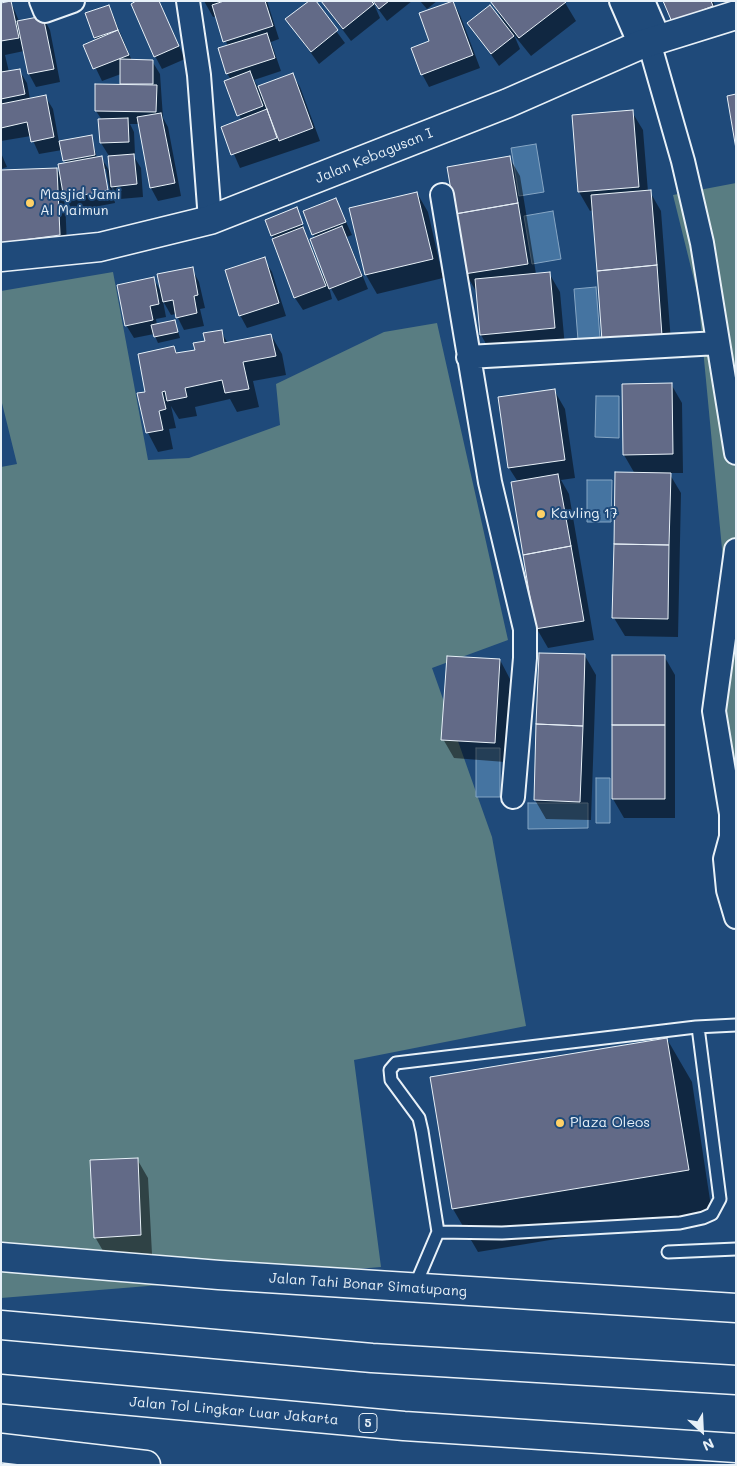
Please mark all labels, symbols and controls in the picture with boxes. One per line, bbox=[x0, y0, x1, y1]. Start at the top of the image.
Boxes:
street label: Jalan Kebagusan I bbox=[313, 125, 435, 187]
place label: Masjid Jami Al Maimun bbox=[40, 187, 121, 220]
marker: Masjid Jami Al Maimun bbox=[24, 197, 36, 209]
place label: Kavling 17 bbox=[551, 506, 618, 522]
marker: Kavling 17 bbox=[535, 508, 547, 520]
place label: Plaza Oleos bbox=[570, 1115, 650, 1131]
marker: Plaza Oleos bbox=[554, 1117, 566, 1129]
street label: Jalan Tahi Bonar Simatupang bbox=[269, 1270, 467, 1300]
street label: Jalan Tol Lingkar Luar Jakarta bbox=[129, 1393, 339, 1429]
north arrow bbox=[677, 1406, 727, 1456]
road number: 5 bbox=[359, 1414, 377, 1432]
text: N bbox=[700, 1434, 717, 1456]

